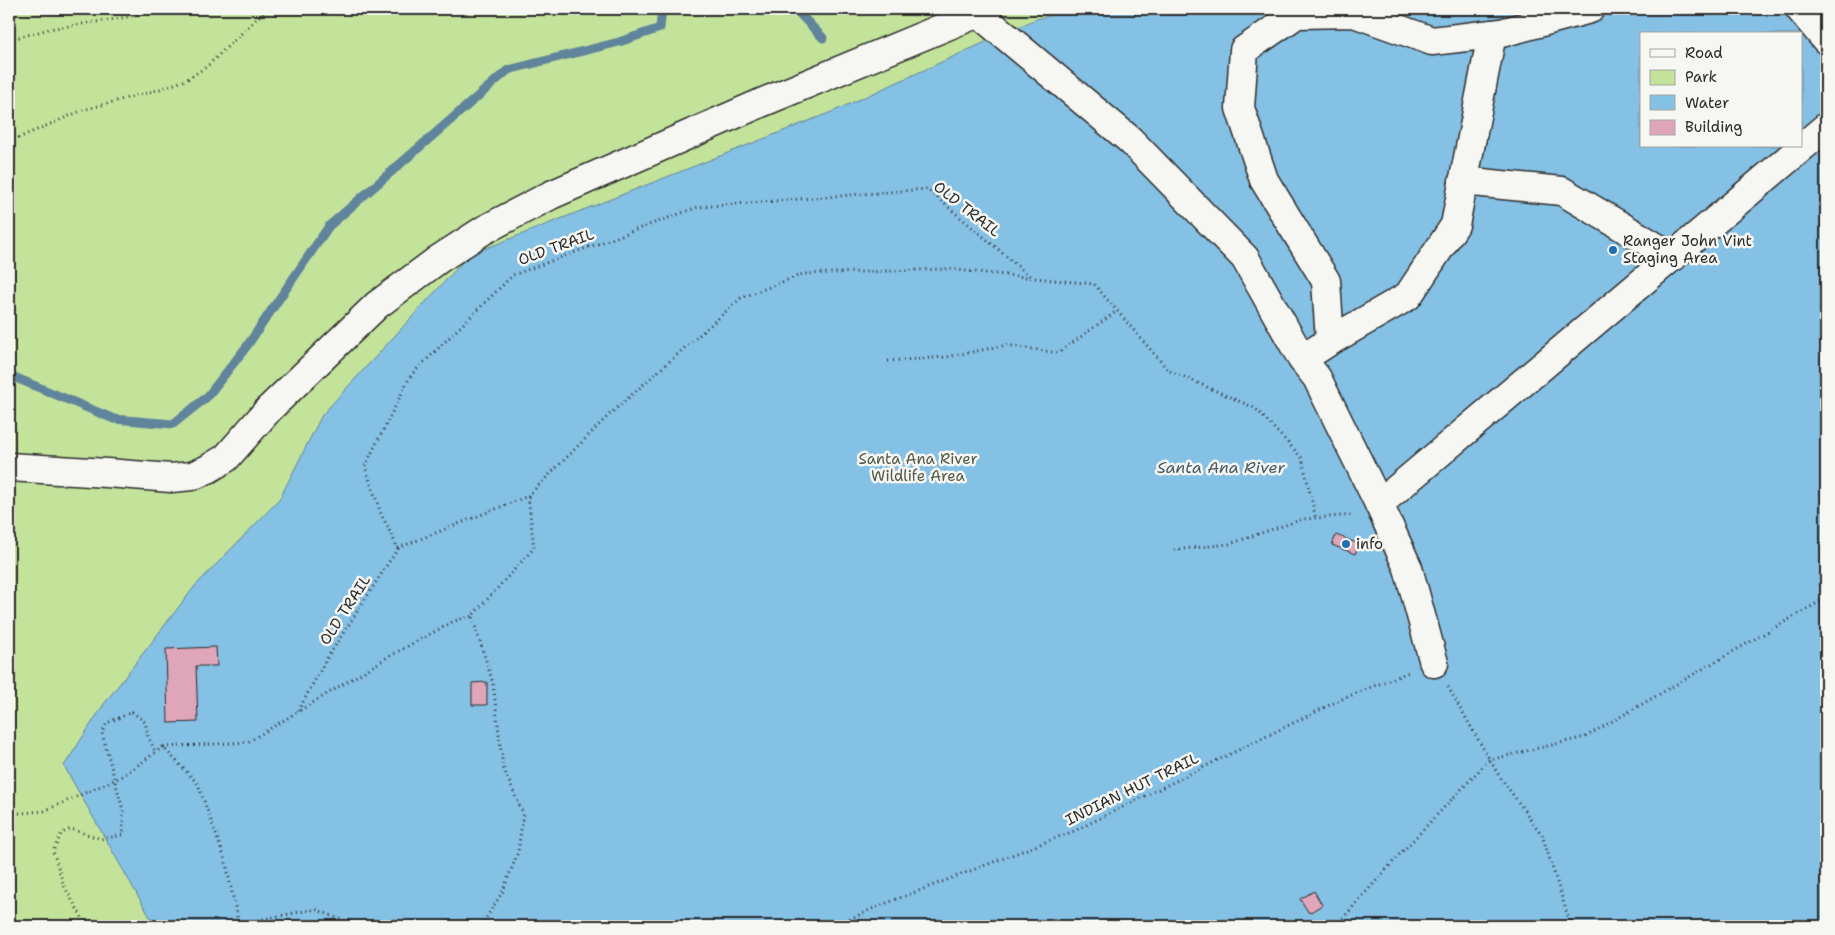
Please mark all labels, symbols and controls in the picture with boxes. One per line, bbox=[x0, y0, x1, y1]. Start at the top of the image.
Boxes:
legend bbox=[1640, 32, 1802, 148]
text: Road bbox=[1685, 43, 1723, 63]
text: Park bbox=[1685, 67, 1717, 87]
text: Water bbox=[1685, 93, 1729, 113]
text: Building bbox=[1685, 117, 1742, 137]
street label: OLD TRAIL bbox=[930, 177, 1004, 241]
street label: OLD TRAIL bbox=[515, 224, 597, 270]
place label: Ranger John Vint Staging Area bbox=[1623, 231, 1752, 268]
marker: Ranger John Vint Staging Area bbox=[1607, 244, 1619, 256]
park label: Santa Ana River Wildlife Area bbox=[858, 449, 978, 486]
water label: Santa Ana River bbox=[1157, 457, 1285, 478]
place label: info bbox=[1356, 534, 1383, 554]
marker: info bbox=[1340, 538, 1352, 550]
street label: OLD TRAIL bbox=[315, 571, 375, 649]
street label: INDIAN HUT TRAIL bbox=[1062, 748, 1202, 830]

